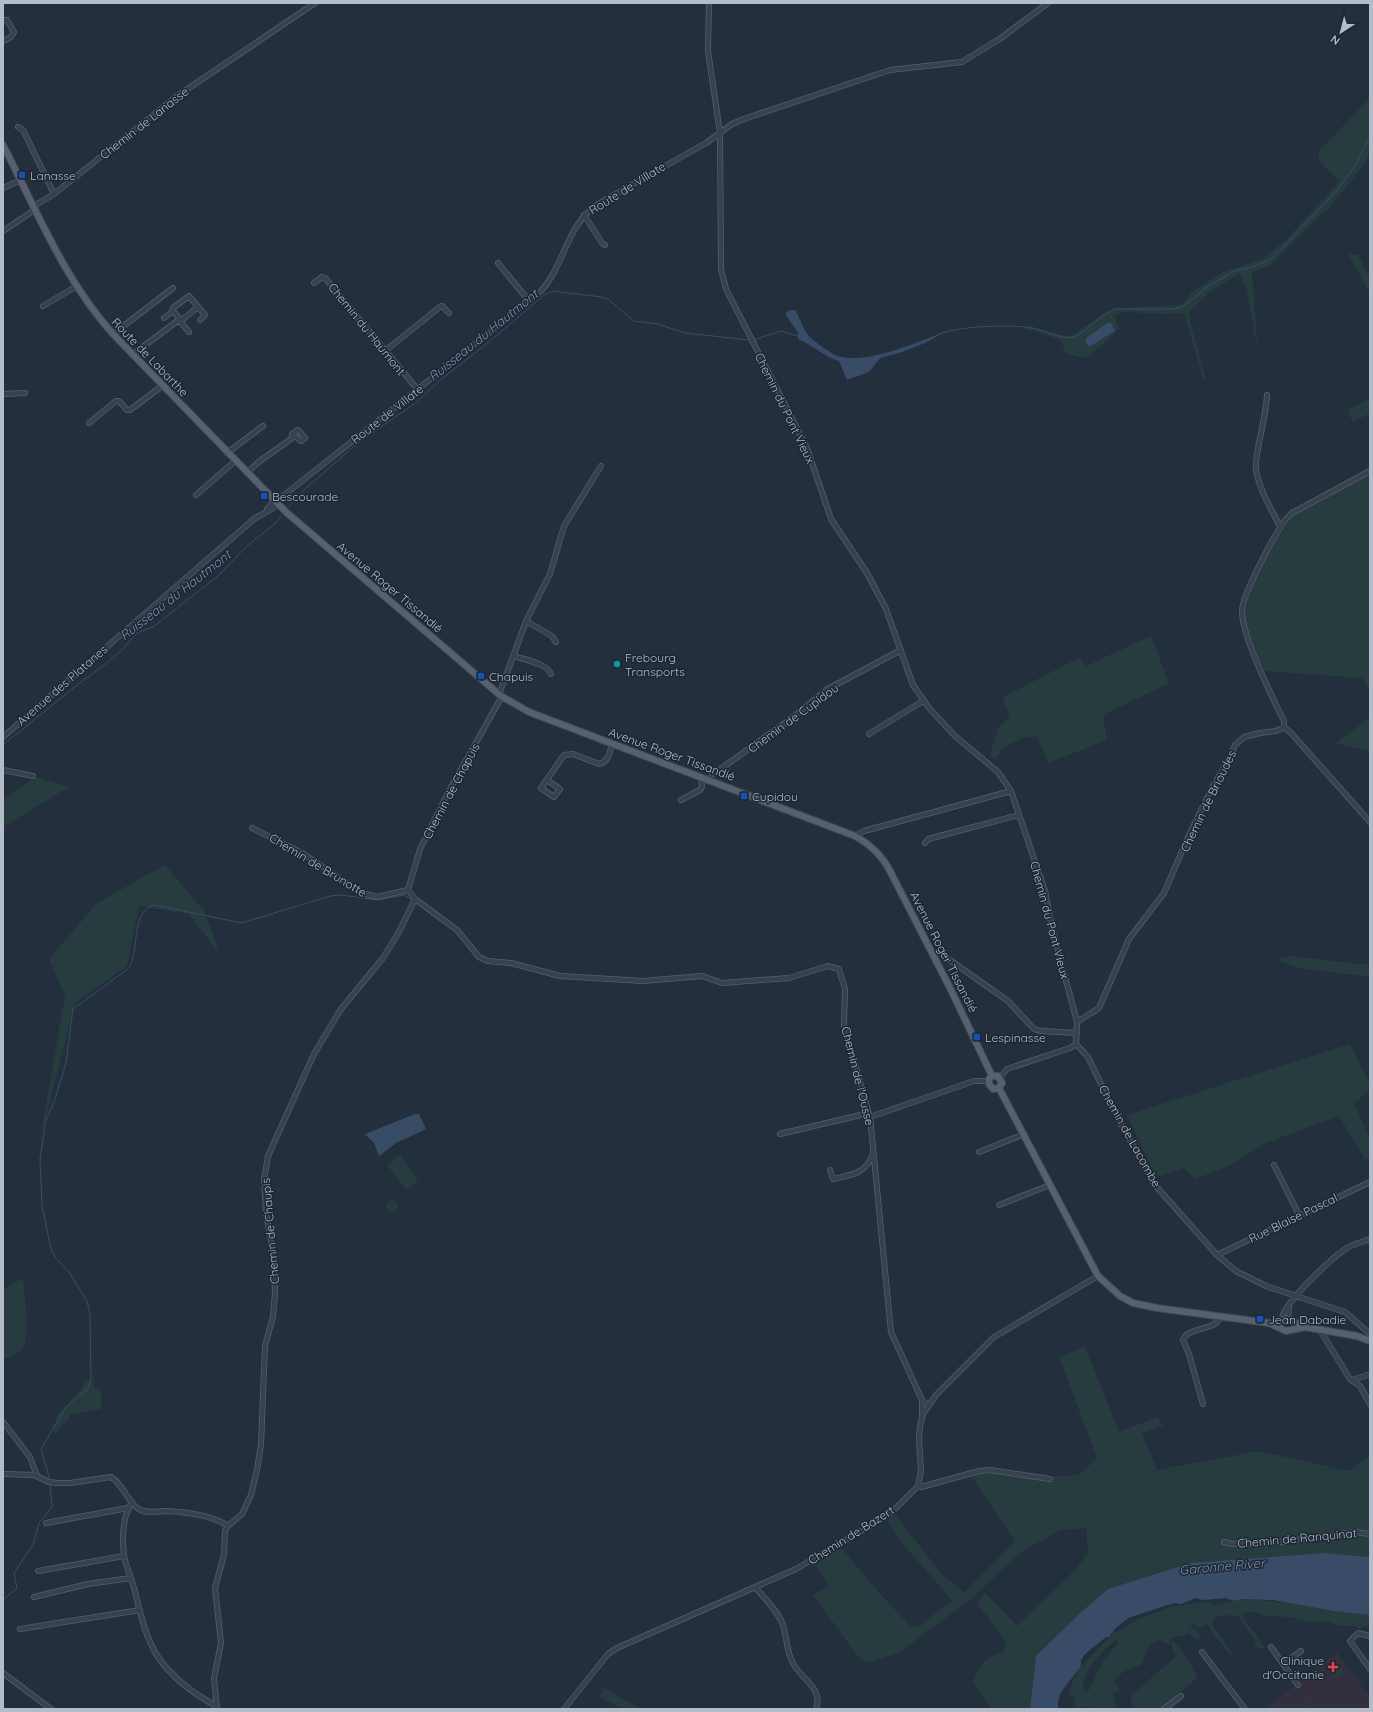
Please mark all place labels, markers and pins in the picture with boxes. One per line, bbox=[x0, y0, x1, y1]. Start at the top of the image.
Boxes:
place label: Lanasse bbox=[30, 168, 76, 183]
marker: Lanasse bbox=[17, 170, 27, 180]
place label: Bescourade bbox=[272, 489, 339, 504]
marker: Bescourade bbox=[259, 491, 269, 501]
place label: Frebourg Transports bbox=[625, 650, 685, 679]
marker: Frebourg Transports bbox=[612, 659, 622, 669]
place label: Chapuis bbox=[489, 669, 534, 684]
marker: Chapuis bbox=[476, 671, 486, 681]
place label: Cupidou bbox=[752, 789, 798, 804]
marker: Cupidou bbox=[739, 791, 749, 801]
place label: Lespinasse bbox=[985, 1030, 1046, 1045]
marker: Lespinasse bbox=[972, 1032, 982, 1042]
place label: Jean Dabadie bbox=[1268, 1312, 1346, 1327]
marker: Jean Dabadie bbox=[1255, 1314, 1265, 1324]
place label: Clinique d'Occitanie bbox=[1262, 1653, 1324, 1682]
marker: Clinique d'Occitanie bbox=[1327, 1661, 1339, 1673]

